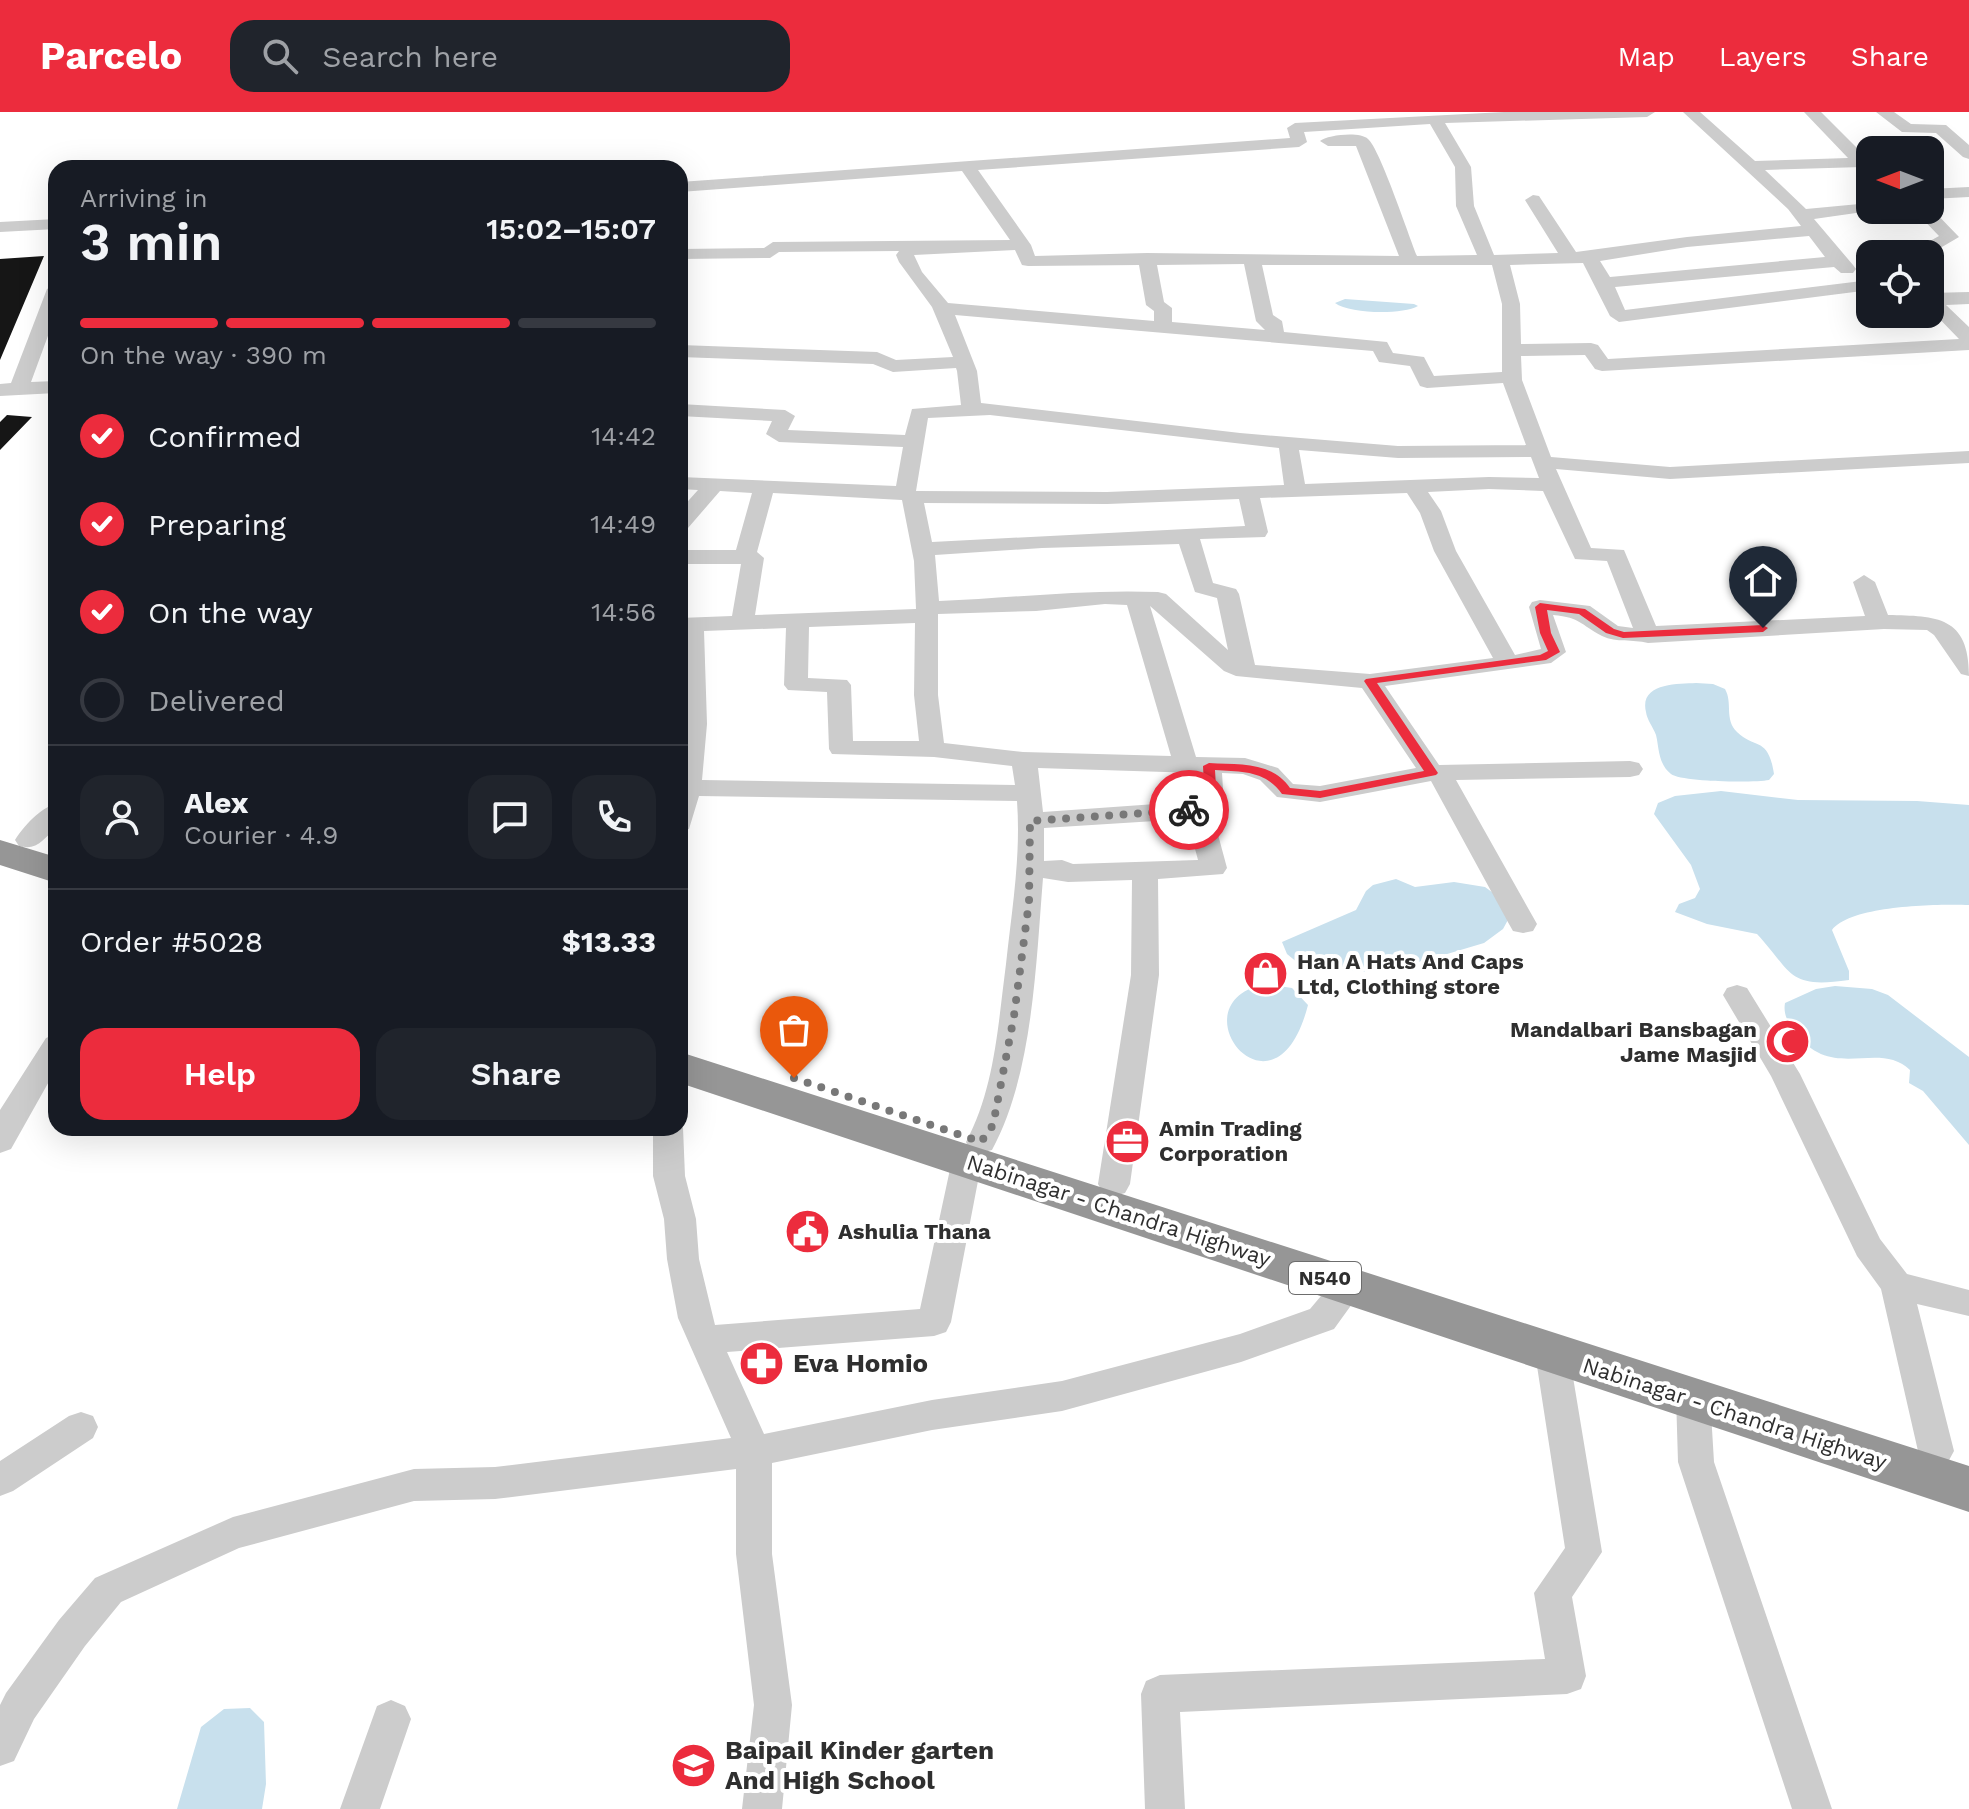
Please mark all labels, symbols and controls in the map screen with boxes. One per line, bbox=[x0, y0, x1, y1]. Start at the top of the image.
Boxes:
search box bbox=[230, 20, 790, 92]
text: Parcelo bbox=[40, 34, 182, 78]
icon: search bbox=[258, 34, 302, 78]
text: Search here bbox=[322, 39, 498, 74]
text: Map bbox=[1618, 40, 1675, 73]
text: Layers bbox=[1719, 40, 1807, 73]
text: Share bbox=[1851, 40, 1929, 73]
north arrow bbox=[1856, 136, 1944, 224]
map controls bbox=[1856, 136, 1944, 328]
text: Arriving in bbox=[80, 183, 208, 213]
text: 15:02–15:07 bbox=[486, 211, 656, 246]
text: 3 min bbox=[80, 212, 223, 273]
button: locate bbox=[1856, 240, 1944, 328]
text: On the way · 390 m bbox=[80, 340, 327, 370]
icon: check bbox=[80, 414, 124, 458]
text: Confirmed bbox=[148, 419, 302, 454]
text: 14:42 bbox=[591, 421, 656, 451]
icon: check bbox=[80, 502, 124, 546]
text: Preparing bbox=[148, 507, 286, 542]
text: 14:49 bbox=[590, 509, 656, 539]
pin bbox=[1729, 546, 1797, 628]
icon: home bbox=[1741, 558, 1785, 602]
icon: check bbox=[80, 590, 124, 634]
text: On the way bbox=[148, 595, 313, 630]
text: 14:56 bbox=[591, 597, 656, 627]
text: Delivered bbox=[148, 683, 285, 718]
courier bbox=[1149, 770, 1229, 850]
button: person bbox=[80, 775, 164, 859]
button: chat bbox=[468, 775, 552, 859]
button: phone bbox=[572, 775, 656, 859]
text: Alex bbox=[184, 785, 248, 820]
icon: bike bbox=[1167, 788, 1211, 832]
text: Courier · 4.9 bbox=[184, 820, 338, 850]
text: Order #5028 bbox=[80, 924, 263, 959]
text: $13.33 bbox=[562, 924, 656, 959]
place label: Han A Hats And Caps Ltd, Clothing store bbox=[1297, 949, 1524, 999]
shop icon: Han A Hats And Caps Ltd, Clothing store bbox=[1242, 950, 1290, 998]
pin bbox=[760, 996, 828, 1078]
icon: bag bbox=[772, 1008, 816, 1052]
place label: Mandalbari Bansbagan Jame Masjid bbox=[1510, 1017, 1757, 1067]
mosque icon: Mandalbari Bansbagan Jame Masjid bbox=[1764, 1018, 1812, 1066]
button: Help bbox=[80, 1028, 360, 1120]
button: Share bbox=[376, 1028, 656, 1120]
place label: Amin Trading Corporation bbox=[1159, 1116, 1302, 1166]
office icon: Amin Trading Corporation bbox=[1104, 1117, 1152, 1165]
street label: Nabinagar - Chandra Highway bbox=[964, 1149, 1275, 1272]
public building icon: Ashulia Thana bbox=[783, 1207, 831, 1255]
place label: Ashulia Thana bbox=[838, 1219, 991, 1244]
road number: N540 bbox=[1289, 1262, 1361, 1294]
pharmacy icon: Eva Homio bbox=[738, 1339, 786, 1387]
place label: Eva Homio bbox=[793, 1348, 928, 1378]
street label: Nabinagar - Chandra Highway bbox=[1580, 1352, 1891, 1475]
place label: Baipail Kinder garten And High School bbox=[725, 1735, 994, 1795]
school or university icon: Baipail Kinder garten And High School bbox=[670, 1741, 718, 1789]

